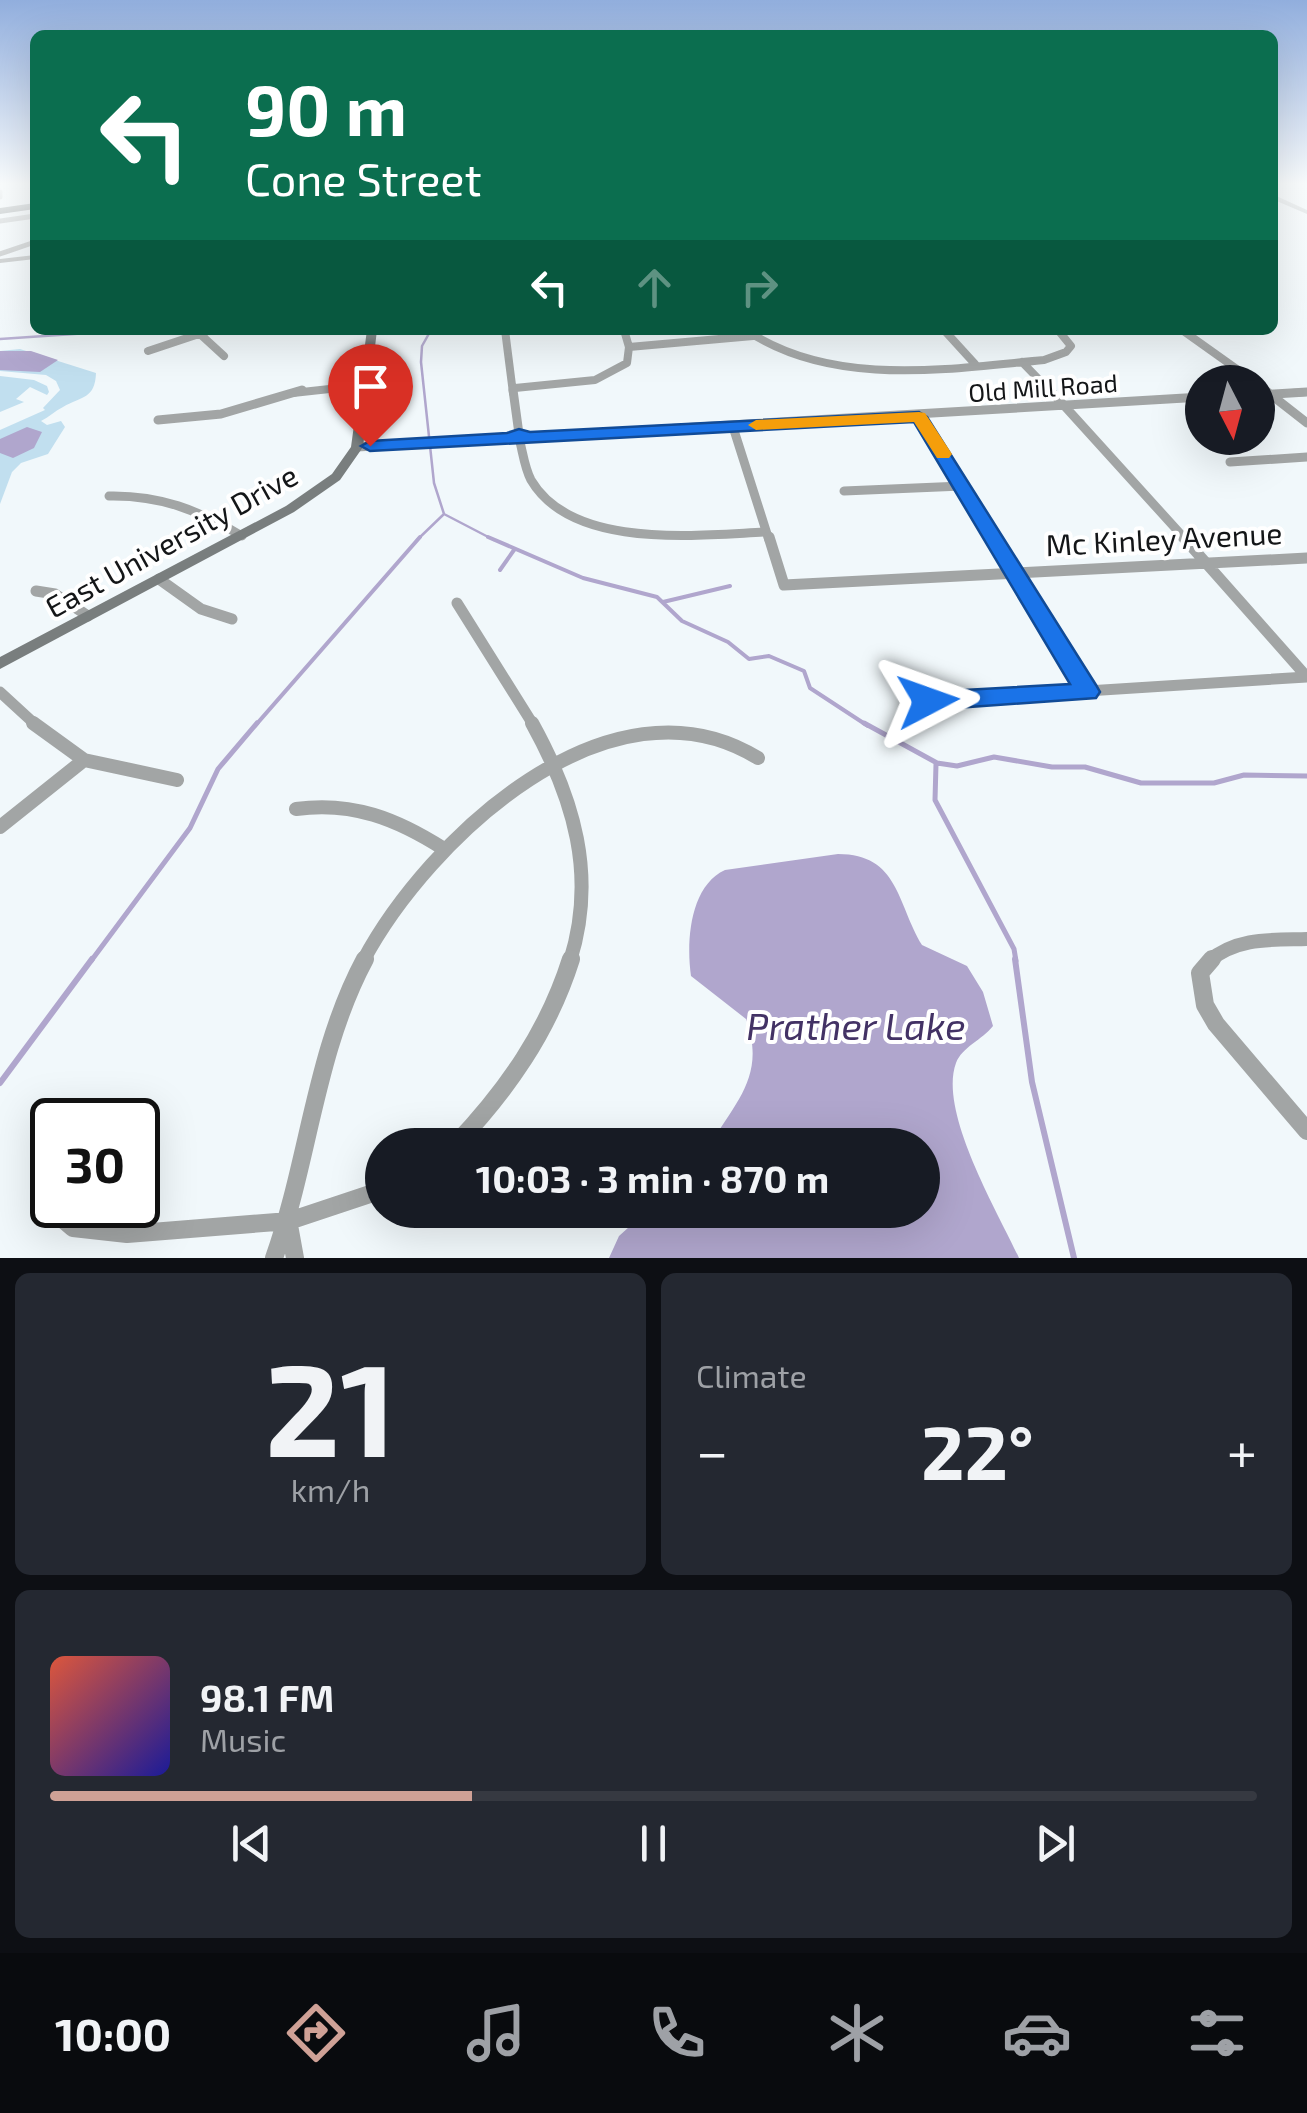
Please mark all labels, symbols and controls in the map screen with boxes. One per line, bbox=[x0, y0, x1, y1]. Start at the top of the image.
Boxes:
text: 90 m bbox=[245, 66, 407, 150]
icon: left bbox=[80, 70, 210, 200]
text: Cone Street bbox=[245, 151, 482, 205]
icon: left bbox=[522, 260, 577, 315]
icon: ahead bbox=[627, 260, 682, 315]
icon: right bbox=[732, 260, 787, 315]
pin bbox=[328, 344, 413, 447]
icon: arrive bbox=[343, 359, 398, 414]
north arrow bbox=[1185, 365, 1275, 455]
map controls bbox=[1185, 365, 1275, 455]
street label: Old Mill Road bbox=[967, 367, 1119, 407]
street label: East University Drive bbox=[39, 456, 303, 624]
street label: Mc Kinley Avenue bbox=[1045, 514, 1283, 562]
position arrow bbox=[876, 649, 980, 753]
water label: Prather Lake bbox=[746, 1002, 966, 1048]
speed limit sign: 30 bbox=[30, 1098, 160, 1228]
text: 10:03 · 3 min · 870 m bbox=[476, 1155, 829, 1201]
text: 21 bbox=[265, 1327, 396, 1483]
text: Climate bbox=[696, 1356, 807, 1394]
text: 22° bbox=[921, 1405, 1034, 1495]
text: − bbox=[696, 1417, 728, 1483]
text: + bbox=[1227, 1417, 1257, 1483]
text: km/h bbox=[291, 1470, 370, 1508]
text: 98.1 FM bbox=[200, 1674, 334, 1720]
text: Music bbox=[200, 1720, 286, 1758]
icon: previous bbox=[224, 1816, 279, 1871]
icon: pause bbox=[626, 1816, 681, 1871]
icon: next bbox=[1028, 1816, 1083, 1871]
icon: directions bbox=[281, 1998, 351, 2068]
icon: music bbox=[461, 1998, 531, 2068]
icon: phone bbox=[642, 1998, 712, 2068]
icon: climate bbox=[822, 1998, 892, 2068]
icon: car bbox=[1002, 1998, 1072, 2068]
icon: filters bbox=[1182, 1998, 1252, 2068]
text: 10:00 bbox=[55, 2006, 171, 2060]

